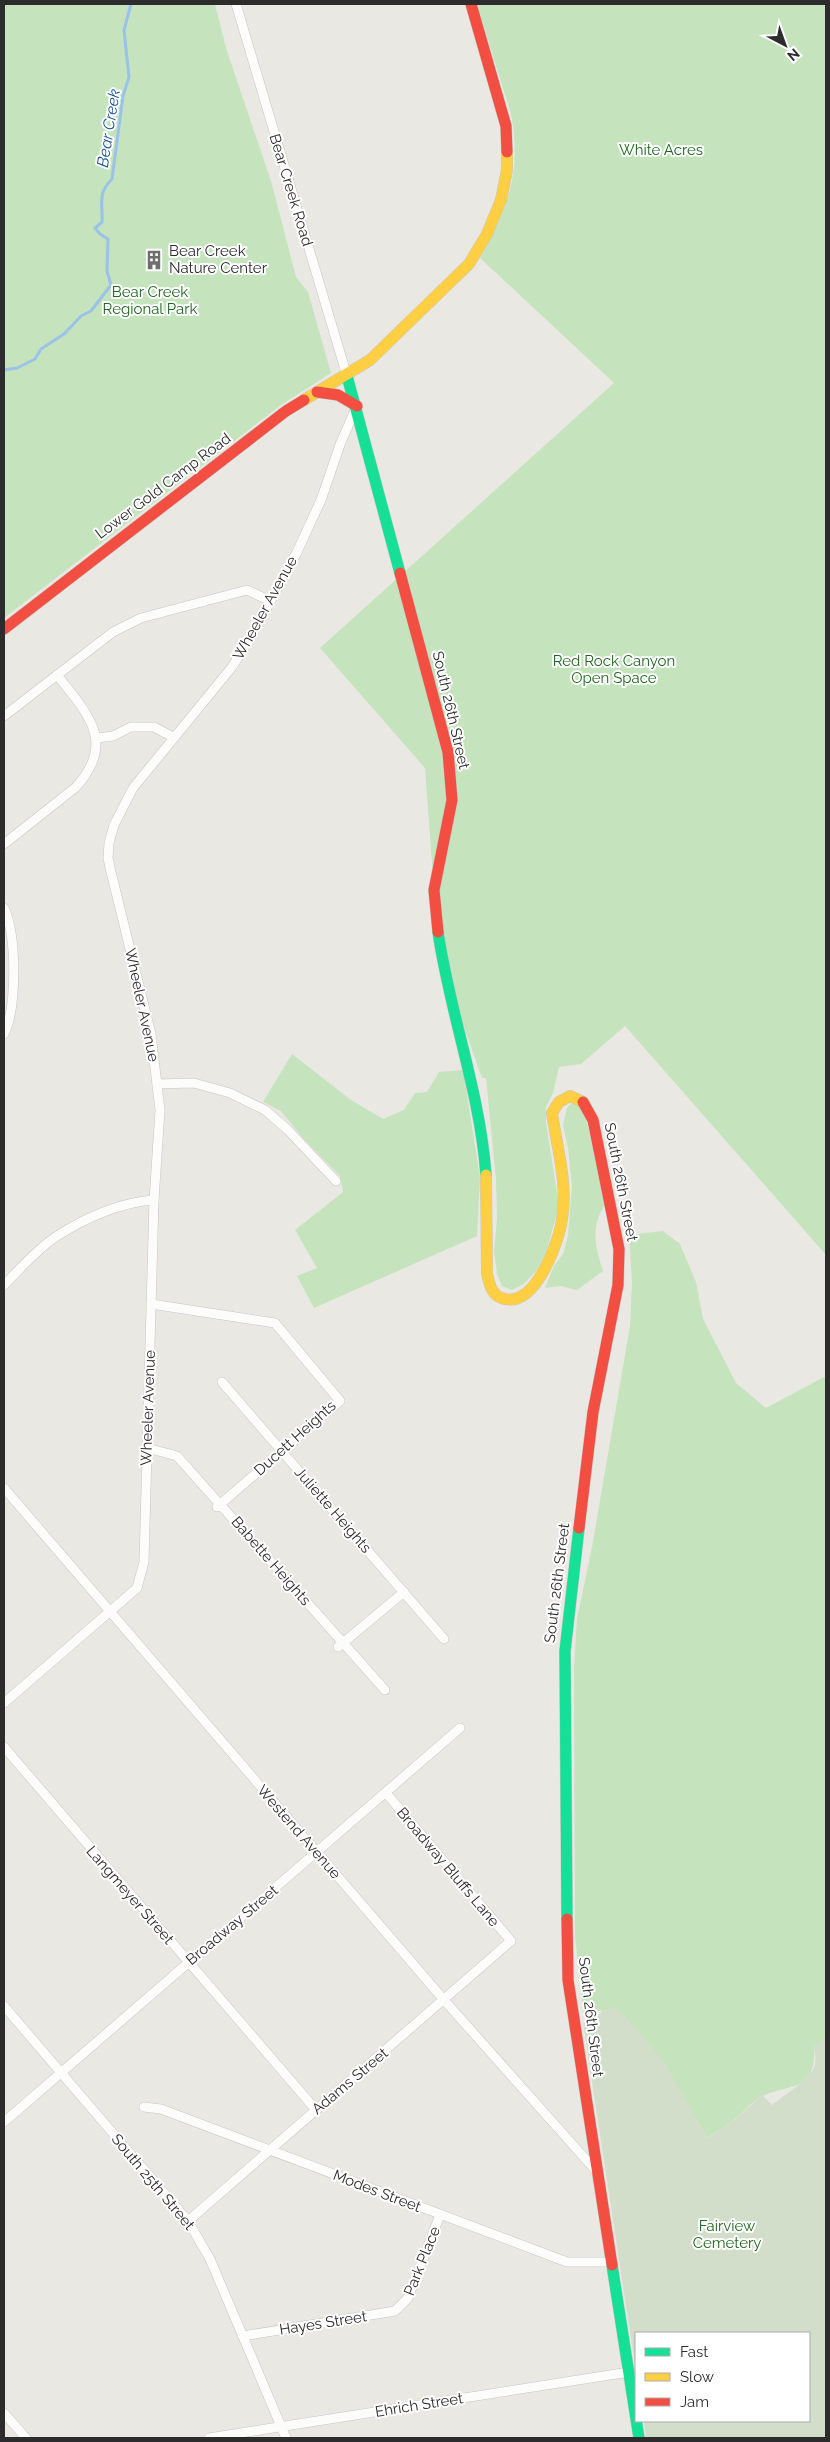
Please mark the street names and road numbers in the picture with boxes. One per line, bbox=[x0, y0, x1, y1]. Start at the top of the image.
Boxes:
street label: Bear Creek Road bbox=[265, 132, 317, 248]
street label: Lower Gold Camp Road bbox=[92, 429, 234, 543]
street label: Wheeler Avenue bbox=[229, 553, 301, 663]
street label: South 26th Street bbox=[429, 649, 473, 771]
street label: Wheeler Avenue bbox=[121, 946, 163, 1064]
street label: South 26th Street bbox=[601, 1121, 641, 1243]
street label: Wheeler Avenue bbox=[137, 1350, 159, 1466]
street label: Ducett Heights bbox=[250, 1397, 340, 1479]
street label: Juliette Heights bbox=[291, 1463, 375, 1557]
street label: Babette Heights bbox=[227, 1513, 315, 1609]
street label: South 26th Street bbox=[541, 1522, 573, 1644]
street label: Westend Avenue bbox=[253, 1781, 345, 1883]
street label: Broadway Bluffs Lane bbox=[393, 1804, 503, 1930]
street label: Langmeyer Street bbox=[82, 1842, 178, 1948]
street label: Broadway Street bbox=[182, 1881, 282, 1969]
street label: South 26th Street bbox=[575, 1956, 607, 2078]
street label: Adams Street bbox=[308, 2044, 392, 2118]
street label: South 25th Street bbox=[108, 2130, 198, 2234]
street label: Modes Street bbox=[330, 2166, 424, 2216]
street label: Park Place bbox=[400, 2224, 444, 2298]
street label: Hayes Street bbox=[278, 2307, 368, 2339]
street label: Ehrich Street bbox=[374, 2389, 464, 2421]

